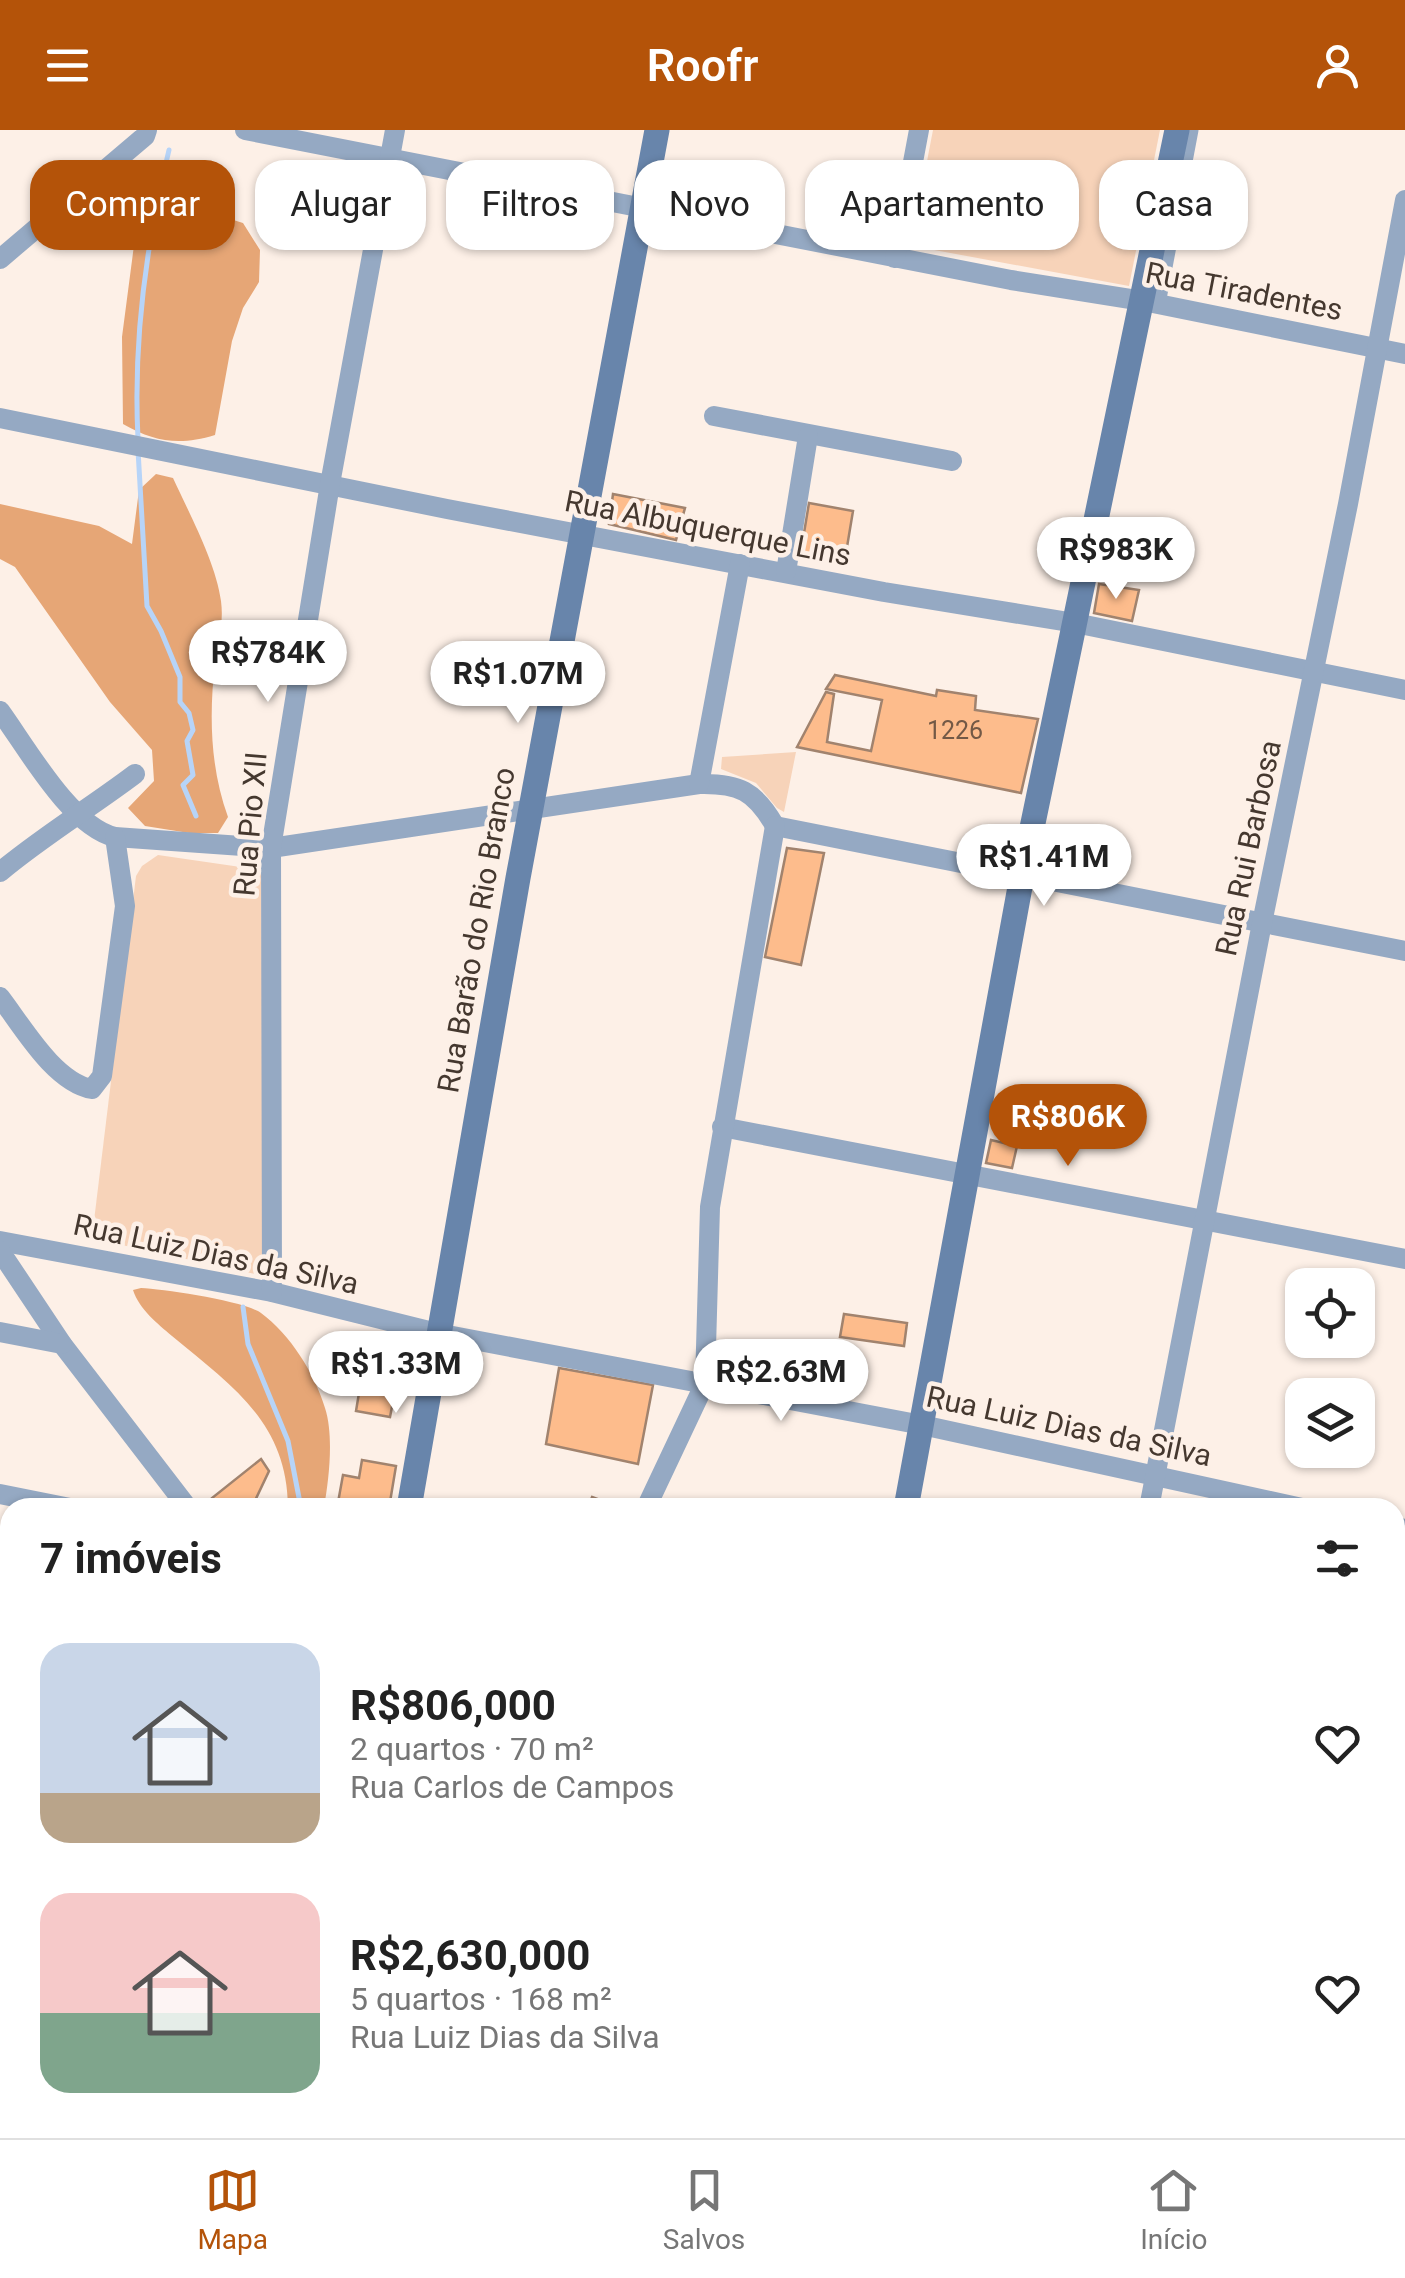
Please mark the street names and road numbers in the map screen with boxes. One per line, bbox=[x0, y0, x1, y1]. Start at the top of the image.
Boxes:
street label: Rua Tiradentes bbox=[1143, 255, 1345, 327]
street label: Rua Albuquerque Lins bbox=[562, 483, 854, 573]
street label: Rua Rui Barbosa bbox=[1208, 737, 1288, 959]
street label: Rua Pio XII bbox=[226, 750, 274, 898]
street label: Rua Barão do Rio Branco bbox=[430, 764, 522, 1096]
street label: Rua Luiz Dias da Silva bbox=[70, 1207, 362, 1301]
street label: Rua Luiz Dias da Silva bbox=[923, 1379, 1215, 1473]

